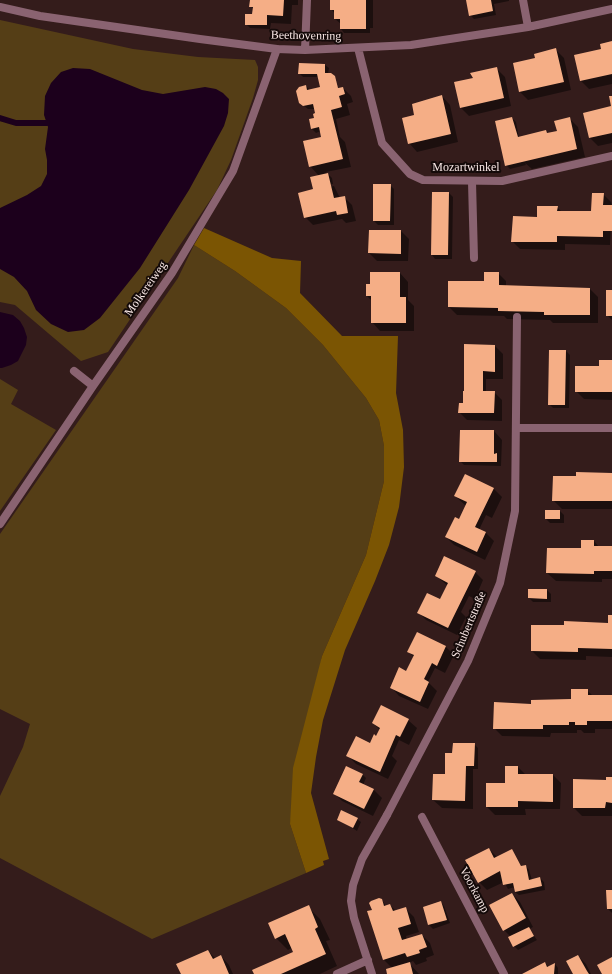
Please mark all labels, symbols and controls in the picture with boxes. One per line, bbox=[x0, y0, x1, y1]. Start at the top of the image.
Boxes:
street label: Beethovenring bbox=[271, 28, 341, 44]
street label: Mozartwinkel bbox=[432, 161, 500, 175]
street label: Molkereiweg bbox=[122, 259, 170, 319]
street label: Schubertstraße bbox=[448, 589, 490, 661]
street label: Voorkamp bbox=[456, 865, 492, 915]

